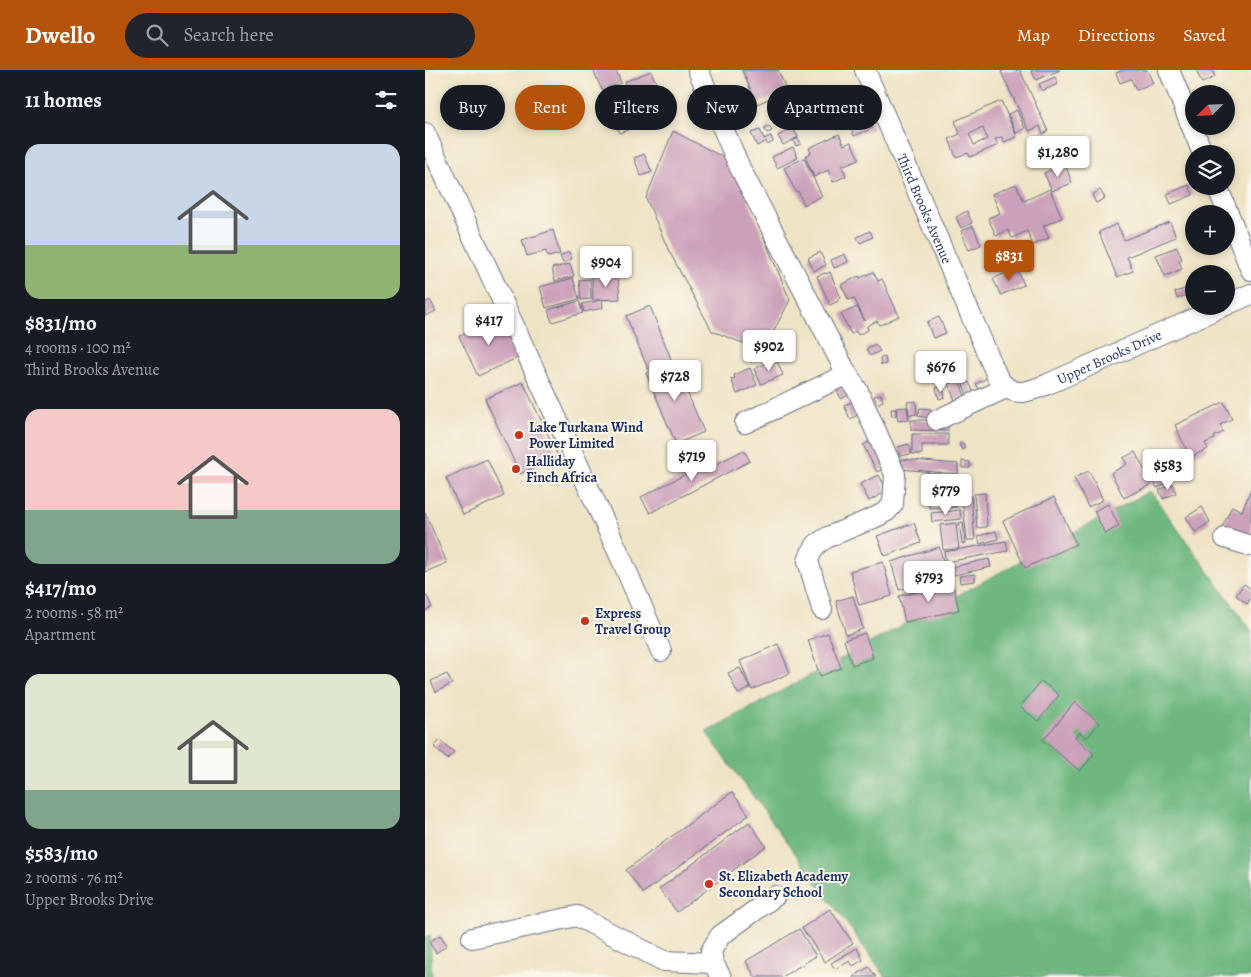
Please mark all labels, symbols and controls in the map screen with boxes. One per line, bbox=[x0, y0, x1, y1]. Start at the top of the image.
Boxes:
search box bbox=[125, 13, 475, 58]
text: Dwello bbox=[25, 19, 95, 51]
icon: search bbox=[143, 21, 171, 49]
text: Search here bbox=[183, 22, 274, 48]
text: Map bbox=[1017, 23, 1050, 47]
text: Directions bbox=[1078, 23, 1155, 47]
text: Saved bbox=[1183, 23, 1226, 47]
chip: Buy bbox=[440, 85, 505, 130]
chip: Rent bbox=[515, 85, 585, 130]
chip: Filters bbox=[595, 85, 677, 130]
chip: New bbox=[687, 85, 757, 130]
chip: Apartment bbox=[767, 85, 882, 130]
north arrow bbox=[1185, 85, 1235, 135]
map controls bbox=[1185, 85, 1235, 315]
text: 11 homes bbox=[25, 86, 102, 114]
icon: filters bbox=[372, 86, 400, 114]
pin: $1,280 bbox=[1017, 136, 1099, 178]
text: $1,280 bbox=[1038, 141, 1078, 163]
button: layers bbox=[1185, 145, 1235, 195]
street label: Third Brooks Avenue bbox=[892, 151, 956, 267]
icon: home bbox=[168, 177, 258, 267]
button: + bbox=[1185, 205, 1235, 255]
pin: $831 bbox=[979, 240, 1039, 282]
text: $831 bbox=[995, 245, 1023, 267]
pin: $904 bbox=[576, 246, 636, 288]
text: $904 bbox=[591, 251, 621, 273]
button: − bbox=[1185, 265, 1235, 315]
pin: $417 bbox=[459, 304, 519, 346]
text: $831/mo bbox=[25, 309, 97, 337]
text: $417 bbox=[475, 309, 503, 331]
street label: Upper Brooks Drive bbox=[1054, 326, 1165, 389]
pin: $902 bbox=[739, 330, 799, 372]
text: $902 bbox=[754, 335, 784, 357]
text: 4 rooms · 100 m² bbox=[25, 337, 131, 359]
pin: $676 bbox=[911, 350, 971, 393]
text: $676 bbox=[926, 356, 956, 378]
text: Third Brooks Avenue bbox=[25, 359, 160, 381]
pin: $728 bbox=[645, 360, 705, 402]
text: $728 bbox=[660, 365, 690, 387]
place label: Lake Turkana Wind Power Limited bbox=[529, 418, 644, 453]
marker: Lake Turkana Wind Power Limited bbox=[513, 429, 525, 441]
pin: $719 bbox=[662, 440, 722, 482]
icon: home bbox=[168, 442, 258, 532]
text: $719 bbox=[678, 445, 706, 467]
pin: $583 bbox=[1138, 448, 1198, 491]
place label: Halliday Finch Africa bbox=[526, 452, 597, 487]
text: $583 bbox=[1154, 454, 1182, 476]
marker: Halliday Finch Africa bbox=[510, 463, 522, 475]
pin: $779 bbox=[916, 474, 976, 516]
text: $779 bbox=[932, 479, 960, 501]
pin: $793 bbox=[899, 560, 959, 603]
text: $793 bbox=[915, 566, 943, 588]
text: $417/mo bbox=[25, 574, 96, 602]
text: 2 rooms · 58 m² bbox=[25, 602, 123, 624]
place label: Express Travel Group bbox=[595, 604, 671, 639]
marker: Express Travel Group bbox=[579, 615, 591, 627]
text: Apartment bbox=[25, 624, 96, 646]
icon: home bbox=[168, 707, 258, 797]
text: $583/mo bbox=[25, 839, 98, 867]
text: 2 rooms · 76 m² bbox=[25, 867, 123, 889]
place label: St. Elizabeth Academy Secondary School bbox=[719, 867, 849, 902]
marker: St. Elizabeth Academy Secondary School bbox=[703, 878, 715, 890]
text: Upper Brooks Drive bbox=[25, 889, 154, 911]

